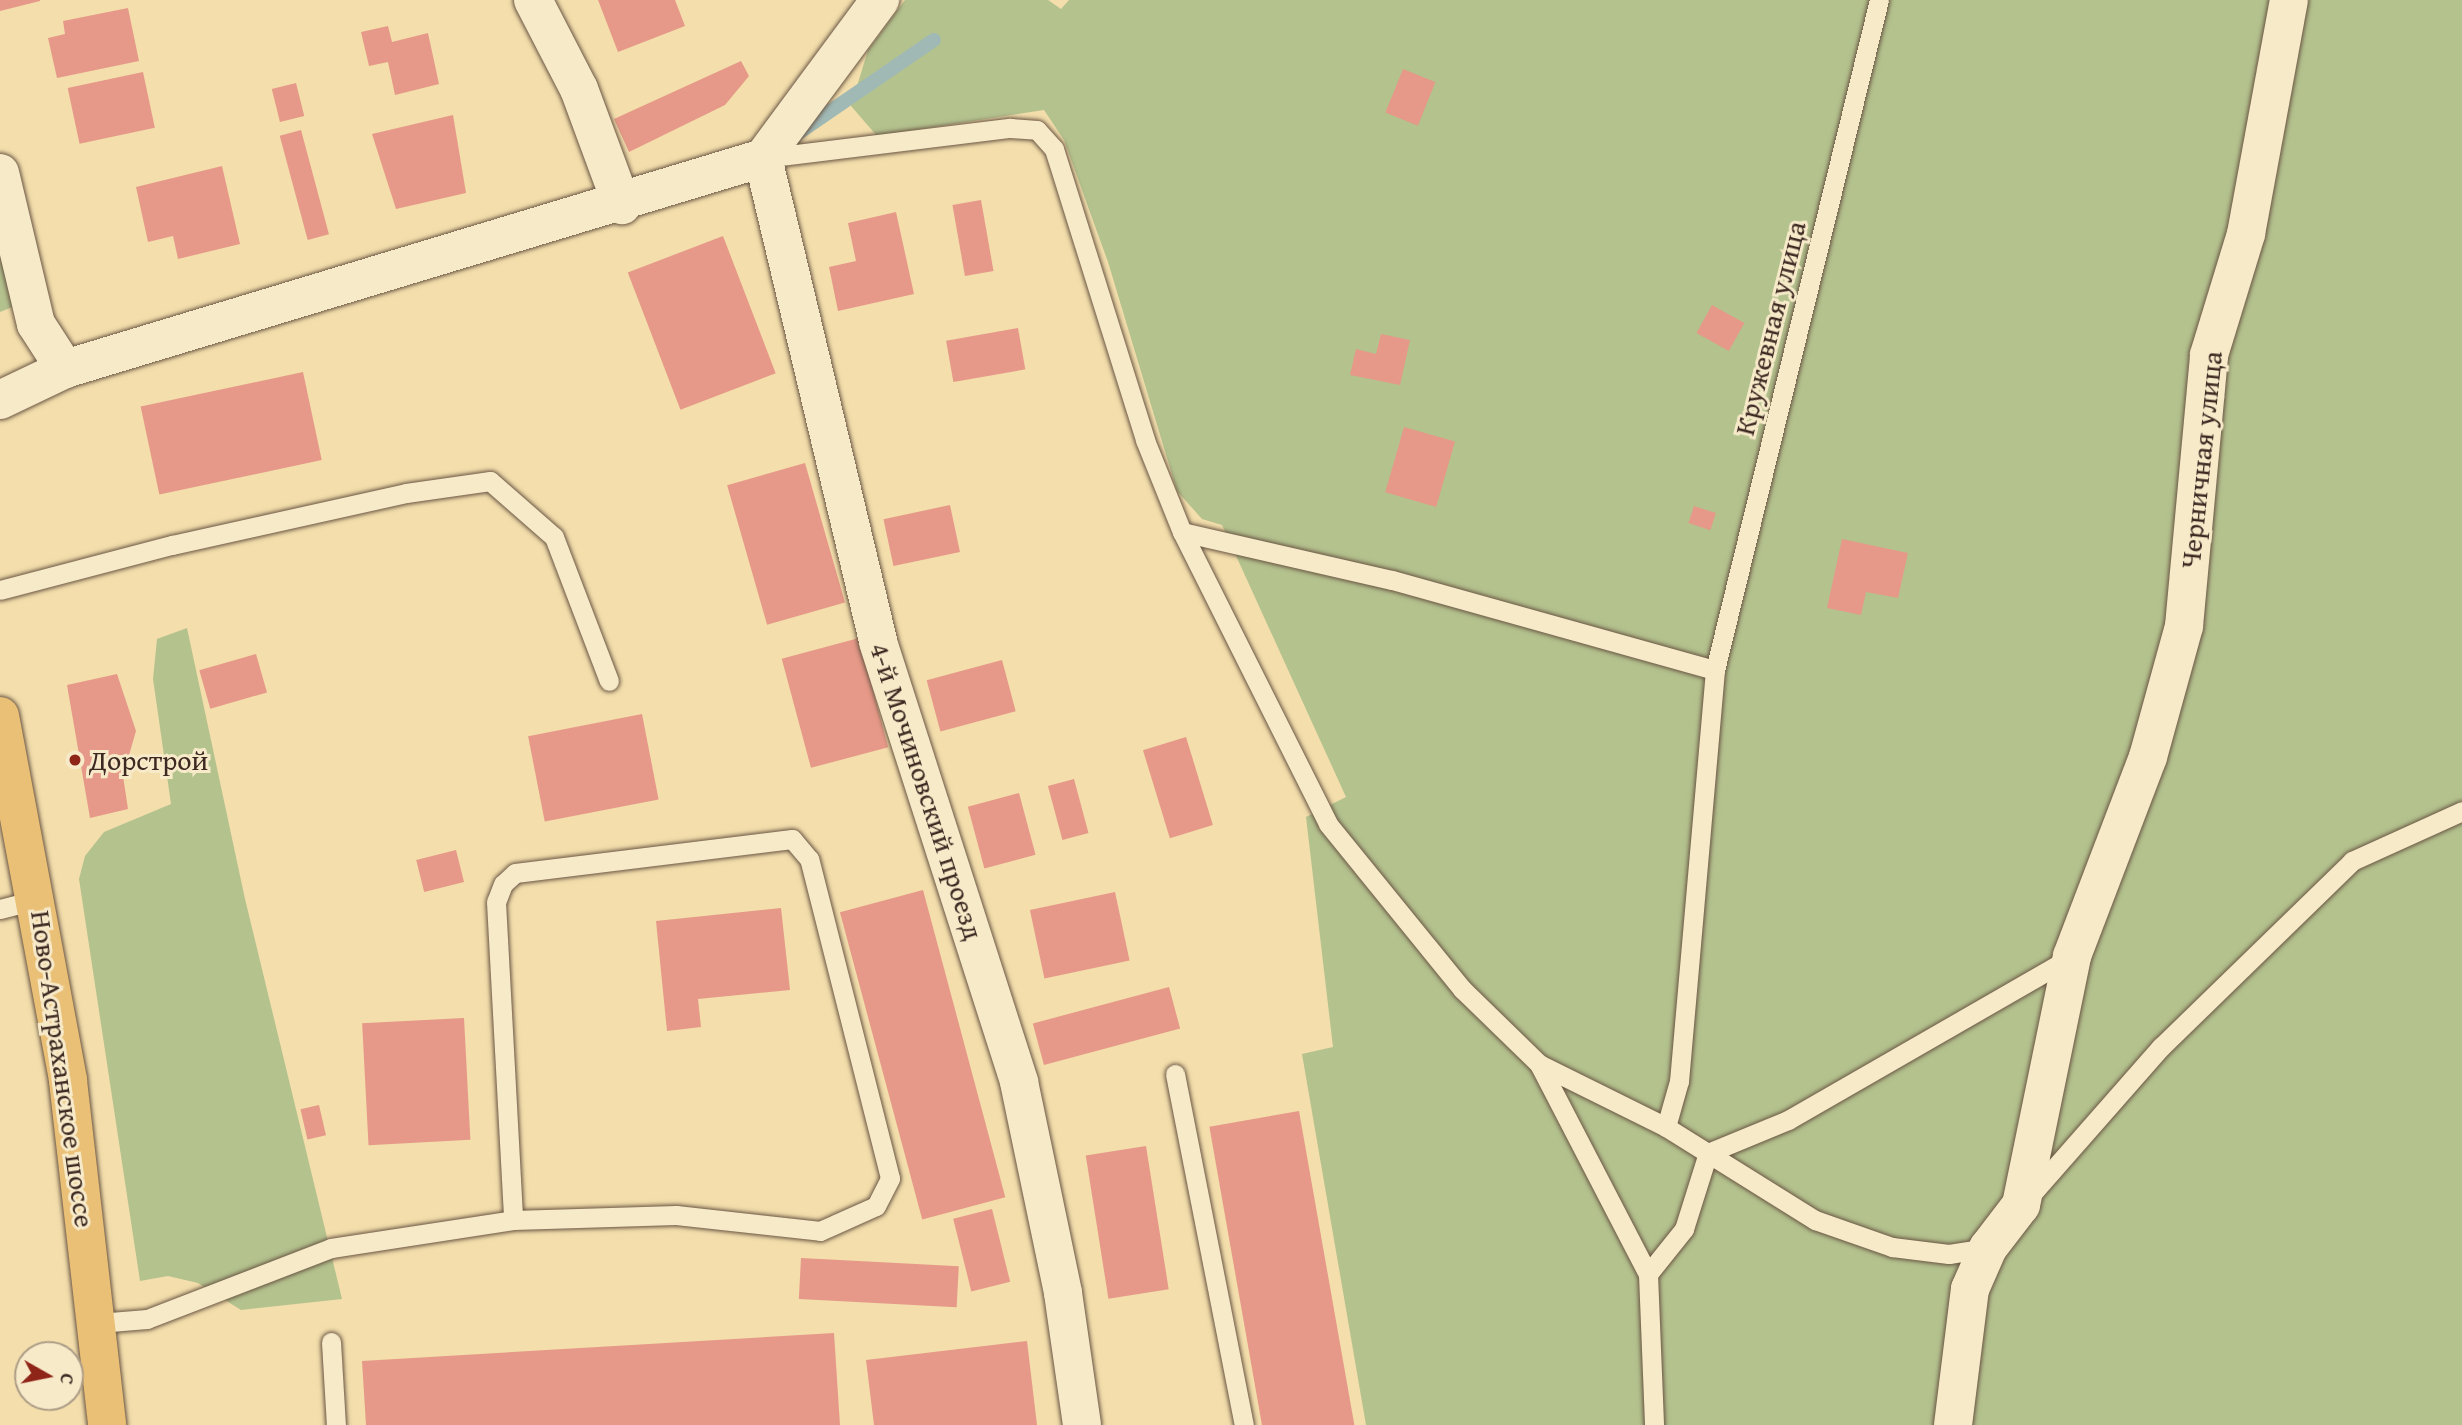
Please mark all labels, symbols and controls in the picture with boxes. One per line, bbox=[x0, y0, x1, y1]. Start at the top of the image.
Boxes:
street label: Кружевная улица bbox=[1727, 218, 1813, 438]
street label: Черничная улица bbox=[2173, 349, 2229, 571]
street label: 4-й Мочиновский проезд bbox=[863, 638, 991, 944]
place label: Дорстрой bbox=[89, 743, 208, 777]
marker: Дорстрой bbox=[67, 752, 83, 768]
street label: Ново-Астраханское шоссе bbox=[24, 908, 102, 1230]
north arrow bbox=[14, 1341, 84, 1411]
text: С bbox=[53, 1371, 82, 1386]

